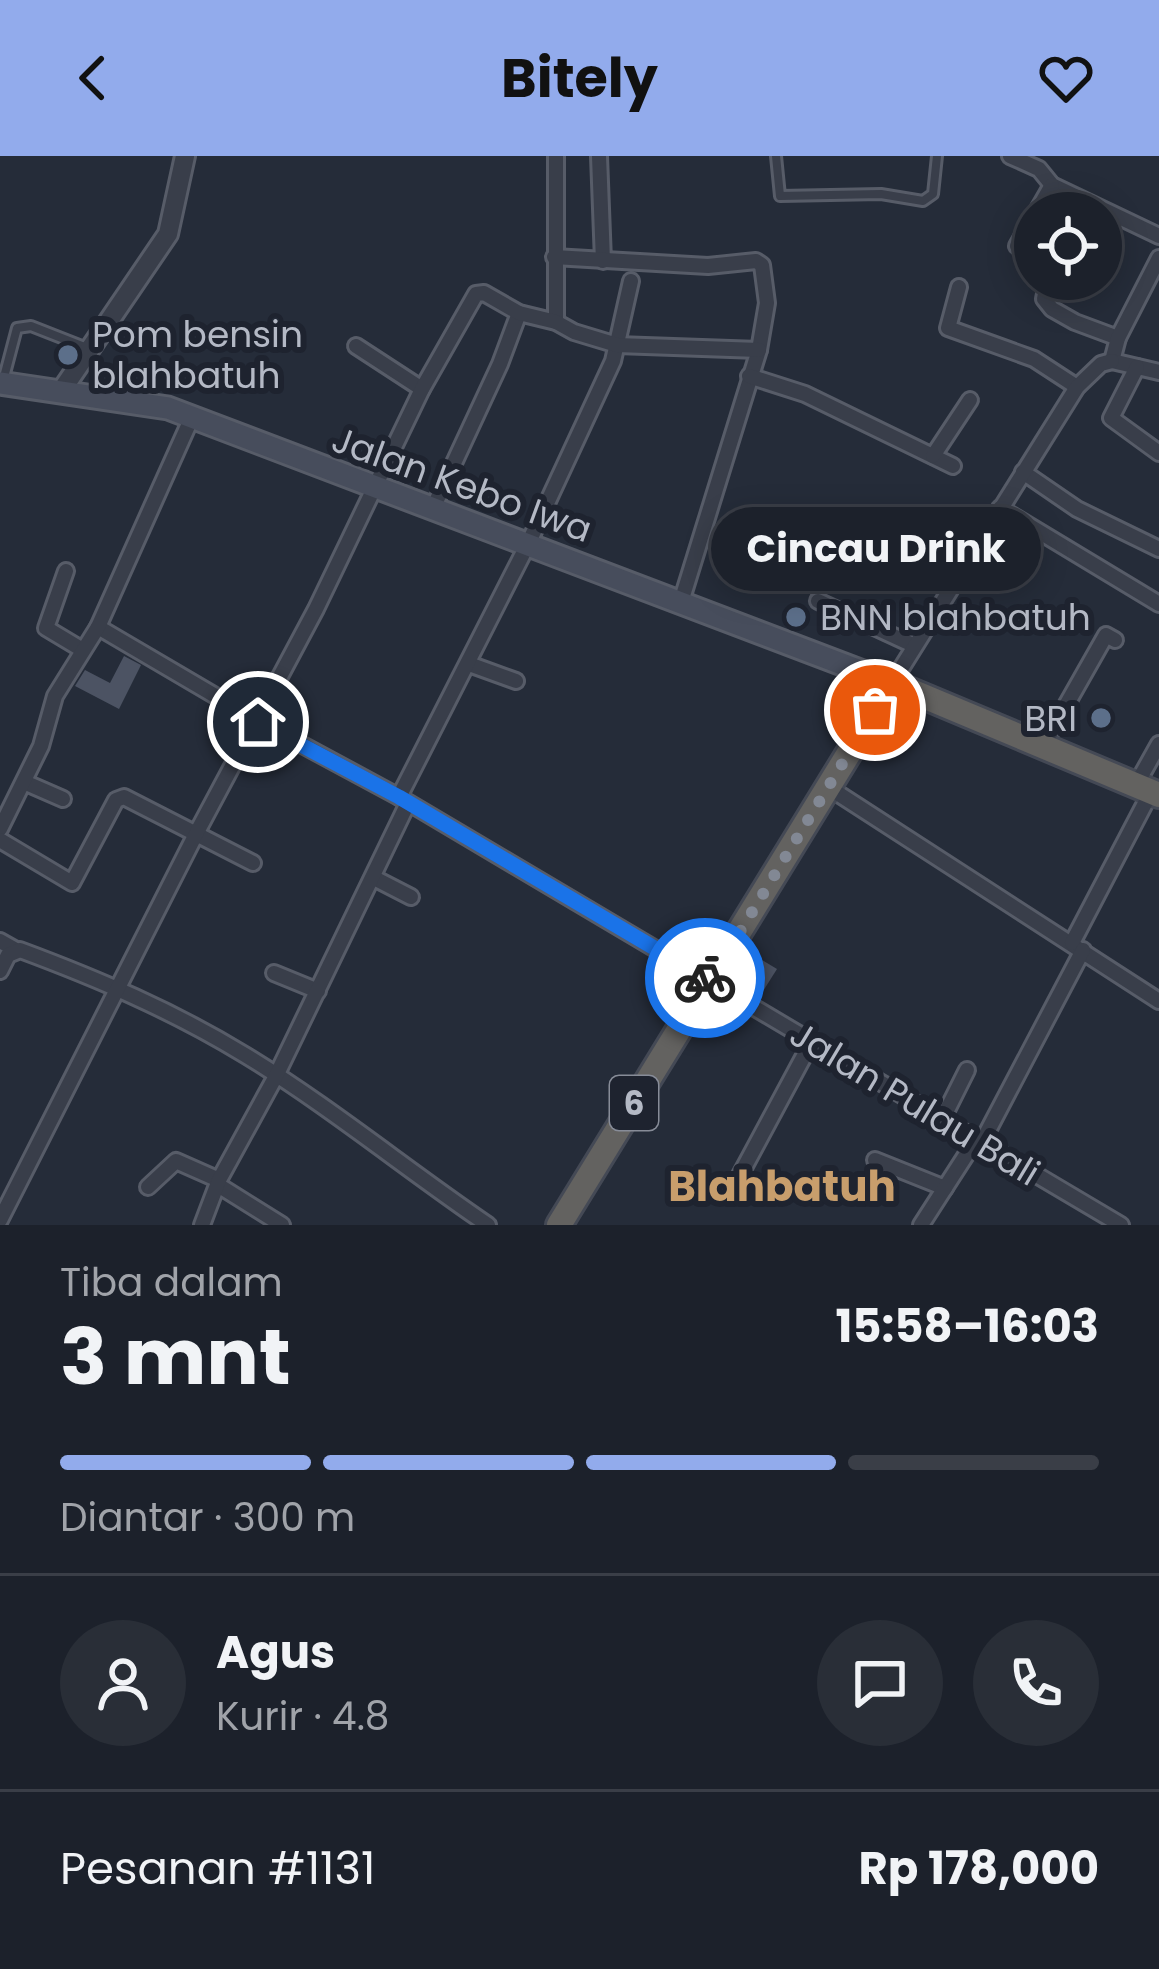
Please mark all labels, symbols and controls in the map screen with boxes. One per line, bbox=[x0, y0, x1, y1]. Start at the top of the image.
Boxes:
text: Bitely bbox=[501, 40, 658, 116]
icon: back bbox=[60, 45, 126, 111]
icon: heart bbox=[1033, 45, 1099, 111]
map controls bbox=[1014, 192, 1122, 300]
button: locate bbox=[1014, 192, 1122, 300]
place label: Pom bensin blahbatuh bbox=[92, 309, 303, 401]
marker: Pom bensin blahbatuh bbox=[55, 342, 81, 368]
street label: Jalan Kebo Iwa bbox=[325, 414, 599, 555]
callout: Cincau Drink bbox=[710, 506, 1040, 590]
text: Cincau Drink bbox=[746, 521, 1006, 576]
place label: BNN blahbatuh bbox=[820, 592, 1091, 643]
marker: BNN blahbatuh bbox=[783, 604, 809, 630]
pin bbox=[824, 659, 926, 761]
pin bbox=[207, 671, 309, 773]
icon: bag bbox=[842, 677, 908, 743]
icon: home bbox=[225, 689, 291, 755]
place label: BRI bbox=[1024, 693, 1077, 744]
marker: BRI bbox=[1088, 705, 1114, 731]
courier bbox=[645, 918, 765, 1038]
icon: bike bbox=[672, 945, 738, 1011]
street label: Jalan Pulau Bali bbox=[780, 1009, 1049, 1198]
road number: 6 bbox=[610, 1076, 658, 1130]
district label: Blahbatuh bbox=[668, 1157, 896, 1216]
text: Tiba dalam bbox=[60, 1255, 283, 1310]
text: 15:58–16:03 bbox=[835, 1295, 1099, 1358]
text: 3 mnt bbox=[60, 1302, 291, 1411]
text: Diantar · 300 m bbox=[60, 1490, 355, 1545]
button: person bbox=[60, 1620, 186, 1746]
button: chat bbox=[817, 1620, 943, 1746]
button: phone bbox=[973, 1620, 1099, 1746]
text: Agus bbox=[216, 1621, 335, 1684]
text: Kurir · 4.8 bbox=[216, 1689, 389, 1744]
text: Pesanan #1131 bbox=[60, 1837, 375, 1900]
text: Rp 178,000 bbox=[858, 1837, 1099, 1900]

